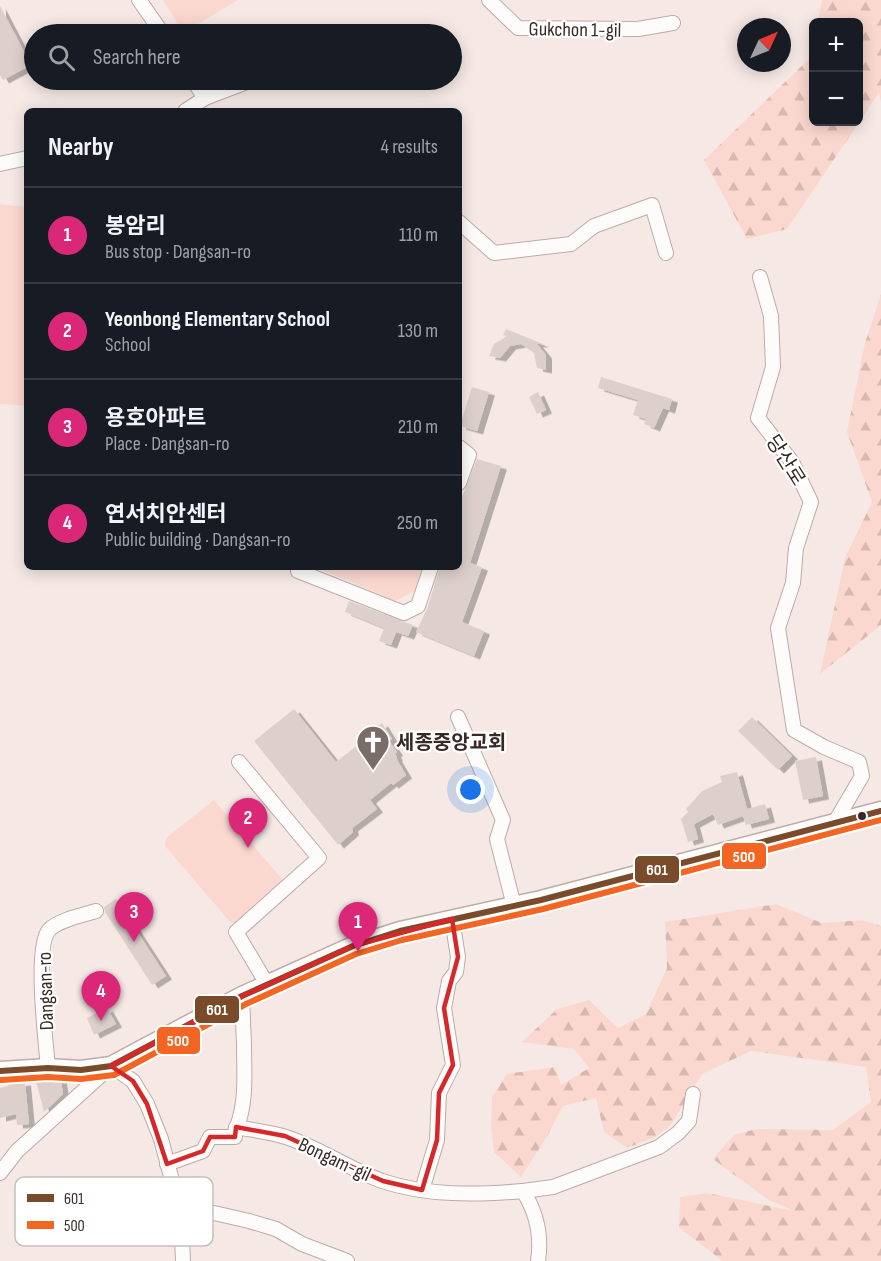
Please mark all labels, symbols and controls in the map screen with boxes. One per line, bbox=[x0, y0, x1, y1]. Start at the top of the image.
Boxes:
street label: Gukchon 1-gil bbox=[529, 17, 621, 43]
north arrow bbox=[737, 18, 791, 72]
map controls bbox=[809, 18, 863, 126]
button: + bbox=[809, 18, 863, 72]
search box bbox=[24, 24, 462, 90]
icon: search bbox=[45, 41, 78, 74]
text: Search here bbox=[93, 44, 180, 71]
button: − bbox=[809, 72, 863, 126]
text: Nearby bbox=[48, 132, 114, 163]
text: 4 results bbox=[381, 135, 438, 159]
text: 봉암리 bbox=[105, 213, 166, 240]
text: 1 bbox=[64, 223, 71, 247]
text: 110 m bbox=[399, 223, 438, 247]
text: Bus stop · Dangsan-ro bbox=[105, 240, 251, 264]
text: Yeonbong Elementary School bbox=[105, 306, 330, 333]
text: 2 bbox=[63, 319, 72, 343]
text: 130 m bbox=[398, 319, 438, 343]
text: School bbox=[105, 333, 150, 357]
text: 용호아파트 bbox=[105, 405, 206, 432]
text: 3 bbox=[63, 415, 72, 439]
text: 210 m bbox=[398, 415, 438, 439]
street label: 당산로 bbox=[760, 431, 810, 490]
text: Place · Dangsan-ro bbox=[105, 432, 230, 456]
text: 연서치안센터 bbox=[105, 501, 226, 528]
text: 4 bbox=[63, 511, 72, 535]
text: 250 m bbox=[397, 511, 438, 535]
text: Public building · Dangsan-ro bbox=[105, 528, 291, 552]
church icon: 세종중앙교회 bbox=[355, 724, 391, 771]
place label: 세종중앙교회 bbox=[396, 731, 506, 755]
your location bbox=[456, 775, 485, 804]
pin: 2 bbox=[228, 798, 268, 848]
unlabelled marker bbox=[856, 810, 868, 822]
line badge: 500 bbox=[721, 842, 767, 870]
text: 500 bbox=[733, 848, 755, 867]
line badge: 601 bbox=[634, 855, 680, 884]
text: 601 bbox=[646, 861, 668, 880]
pin: 3 bbox=[114, 892, 154, 942]
pin: 1 bbox=[338, 902, 378, 952]
street label: Dangsan-ro bbox=[33, 951, 59, 1031]
pin: 4 bbox=[82, 972, 120, 1021]
line badge: 601 bbox=[194, 995, 240, 1024]
text: 601 bbox=[206, 1001, 228, 1020]
line badge: 500 bbox=[156, 1026, 201, 1055]
text: 500 bbox=[167, 1032, 189, 1051]
street label: Bongam-gil bbox=[294, 1133, 375, 1187]
legend bbox=[15, 1177, 213, 1246]
text: 601 bbox=[64, 1190, 84, 1209]
text: 500 bbox=[64, 1217, 85, 1236]

